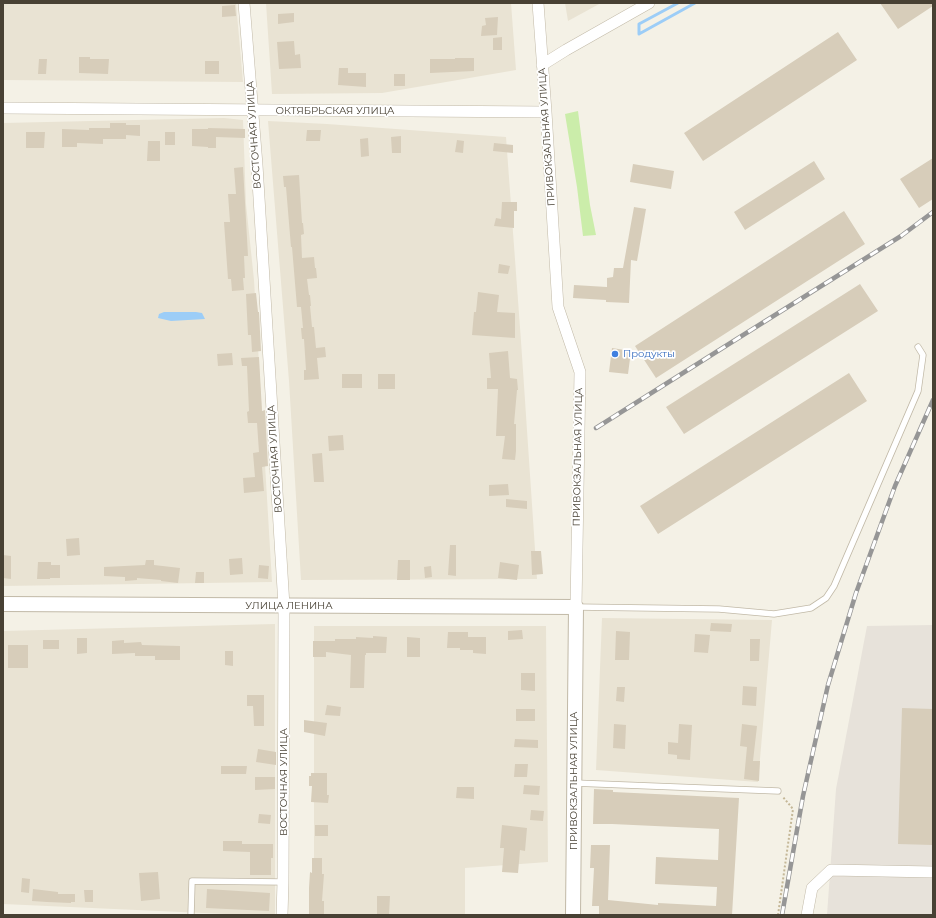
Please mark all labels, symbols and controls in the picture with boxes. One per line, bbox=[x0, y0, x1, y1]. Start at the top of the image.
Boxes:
street label: ПРИВОКЗАЛЬНАЯ УЛИЦА bbox=[536, 67, 558, 207]
street label: ВОСТОЧНАЯ УЛИЦА bbox=[244, 81, 264, 189]
street label: ОКТЯБРЬСКАЯ УЛИЦА bbox=[276, 105, 394, 117]
place label: Продукты bbox=[623, 348, 675, 360]
marker: Продукты bbox=[610, 349, 620, 359]
street label: ПРИВОКЗАЛЬНАЯ УЛИЦА bbox=[571, 388, 585, 526]
street label: ВОСТОЧНАЯ УЛИЦА bbox=[265, 405, 285, 513]
street label: УЛИЦА ЛЕНИНА bbox=[245, 600, 333, 612]
street label: ПРИВОКЗАЛЬНАЯ УЛИЦА bbox=[568, 712, 580, 850]
street label: ВОСТОЧНАЯ УЛИЦА bbox=[278, 728, 290, 836]

